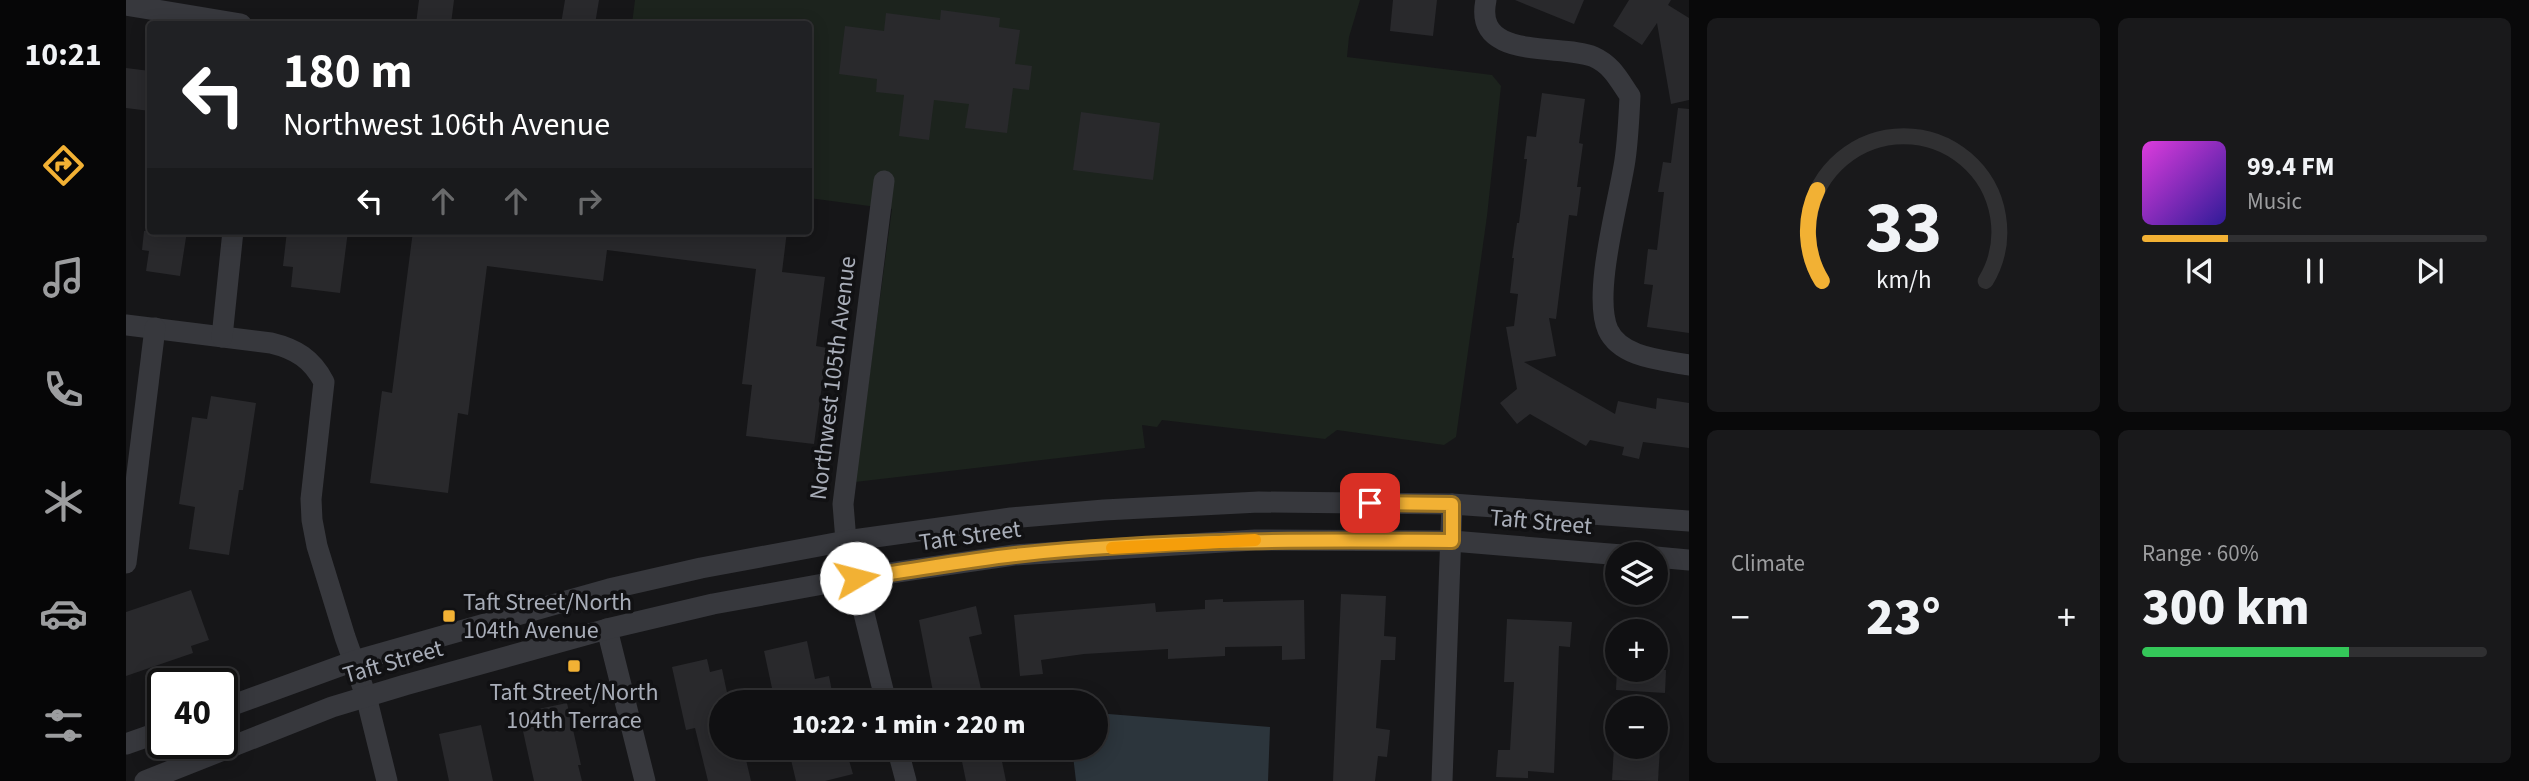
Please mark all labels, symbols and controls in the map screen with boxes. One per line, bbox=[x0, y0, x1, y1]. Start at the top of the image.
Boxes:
text: 10:21 bbox=[24, 32, 102, 78]
text: 180 m bbox=[283, 37, 412, 107]
icon: left bbox=[168, 49, 259, 140]
text: Northwest 106th Avenue bbox=[283, 102, 610, 148]
icon: directions bbox=[39, 141, 88, 190]
text: 99.4 FM bbox=[2247, 148, 2335, 185]
text: 33 bbox=[1865, 177, 1942, 281]
icon: left bbox=[351, 182, 389, 220]
icon: ahead bbox=[424, 182, 462, 220]
icon: ahead bbox=[497, 182, 535, 220]
icon: right bbox=[570, 182, 608, 220]
text: Music bbox=[2247, 185, 2302, 218]
icon: previous bbox=[2181, 252, 2219, 290]
icon: pause bbox=[2296, 252, 2334, 290]
icon: next bbox=[2411, 252, 2449, 290]
icon: music bbox=[39, 253, 88, 302]
street label: Northwest 105th Avenue bbox=[801, 254, 865, 502]
text: km/h bbox=[1876, 262, 1931, 298]
icon: phone bbox=[39, 365, 88, 414]
pin bbox=[1340, 473, 1400, 533]
icon: climate bbox=[39, 477, 88, 526]
icon: arrive bbox=[1351, 484, 1389, 522]
street label: Taft Street bbox=[1488, 500, 1594, 544]
street label: Taft Street bbox=[917, 512, 1023, 560]
text: Range · 60% bbox=[2142, 537, 2259, 570]
position arrow bbox=[819, 541, 893, 615]
map controls bbox=[1605, 542, 1668, 759]
button: layers bbox=[1605, 542, 1668, 605]
text: Climate bbox=[1731, 547, 1805, 580]
text: 300 km bbox=[2142, 571, 2310, 645]
text: 23° bbox=[1866, 581, 1941, 655]
place label: Taft Street/North 104th Avenue bbox=[463, 585, 632, 648]
icon: car bbox=[39, 589, 88, 638]
text: − bbox=[1731, 591, 1750, 645]
text: + bbox=[2057, 591, 2076, 645]
marker: Taft Street/North 104th Avenue bbox=[441, 608, 457, 624]
button: + bbox=[1605, 619, 1668, 682]
street label: Taft Street bbox=[339, 631, 447, 693]
marker: Taft Street/North 104th Terrace bbox=[566, 658, 582, 674]
speed limit sign: 40 bbox=[147, 668, 238, 759]
place label: Taft Street/North 104th Terrace bbox=[489, 675, 659, 738]
button: − bbox=[1605, 696, 1668, 759]
icon: filters bbox=[39, 701, 88, 750]
text: 10:22 · 1 min · 220 m bbox=[792, 706, 1025, 743]

